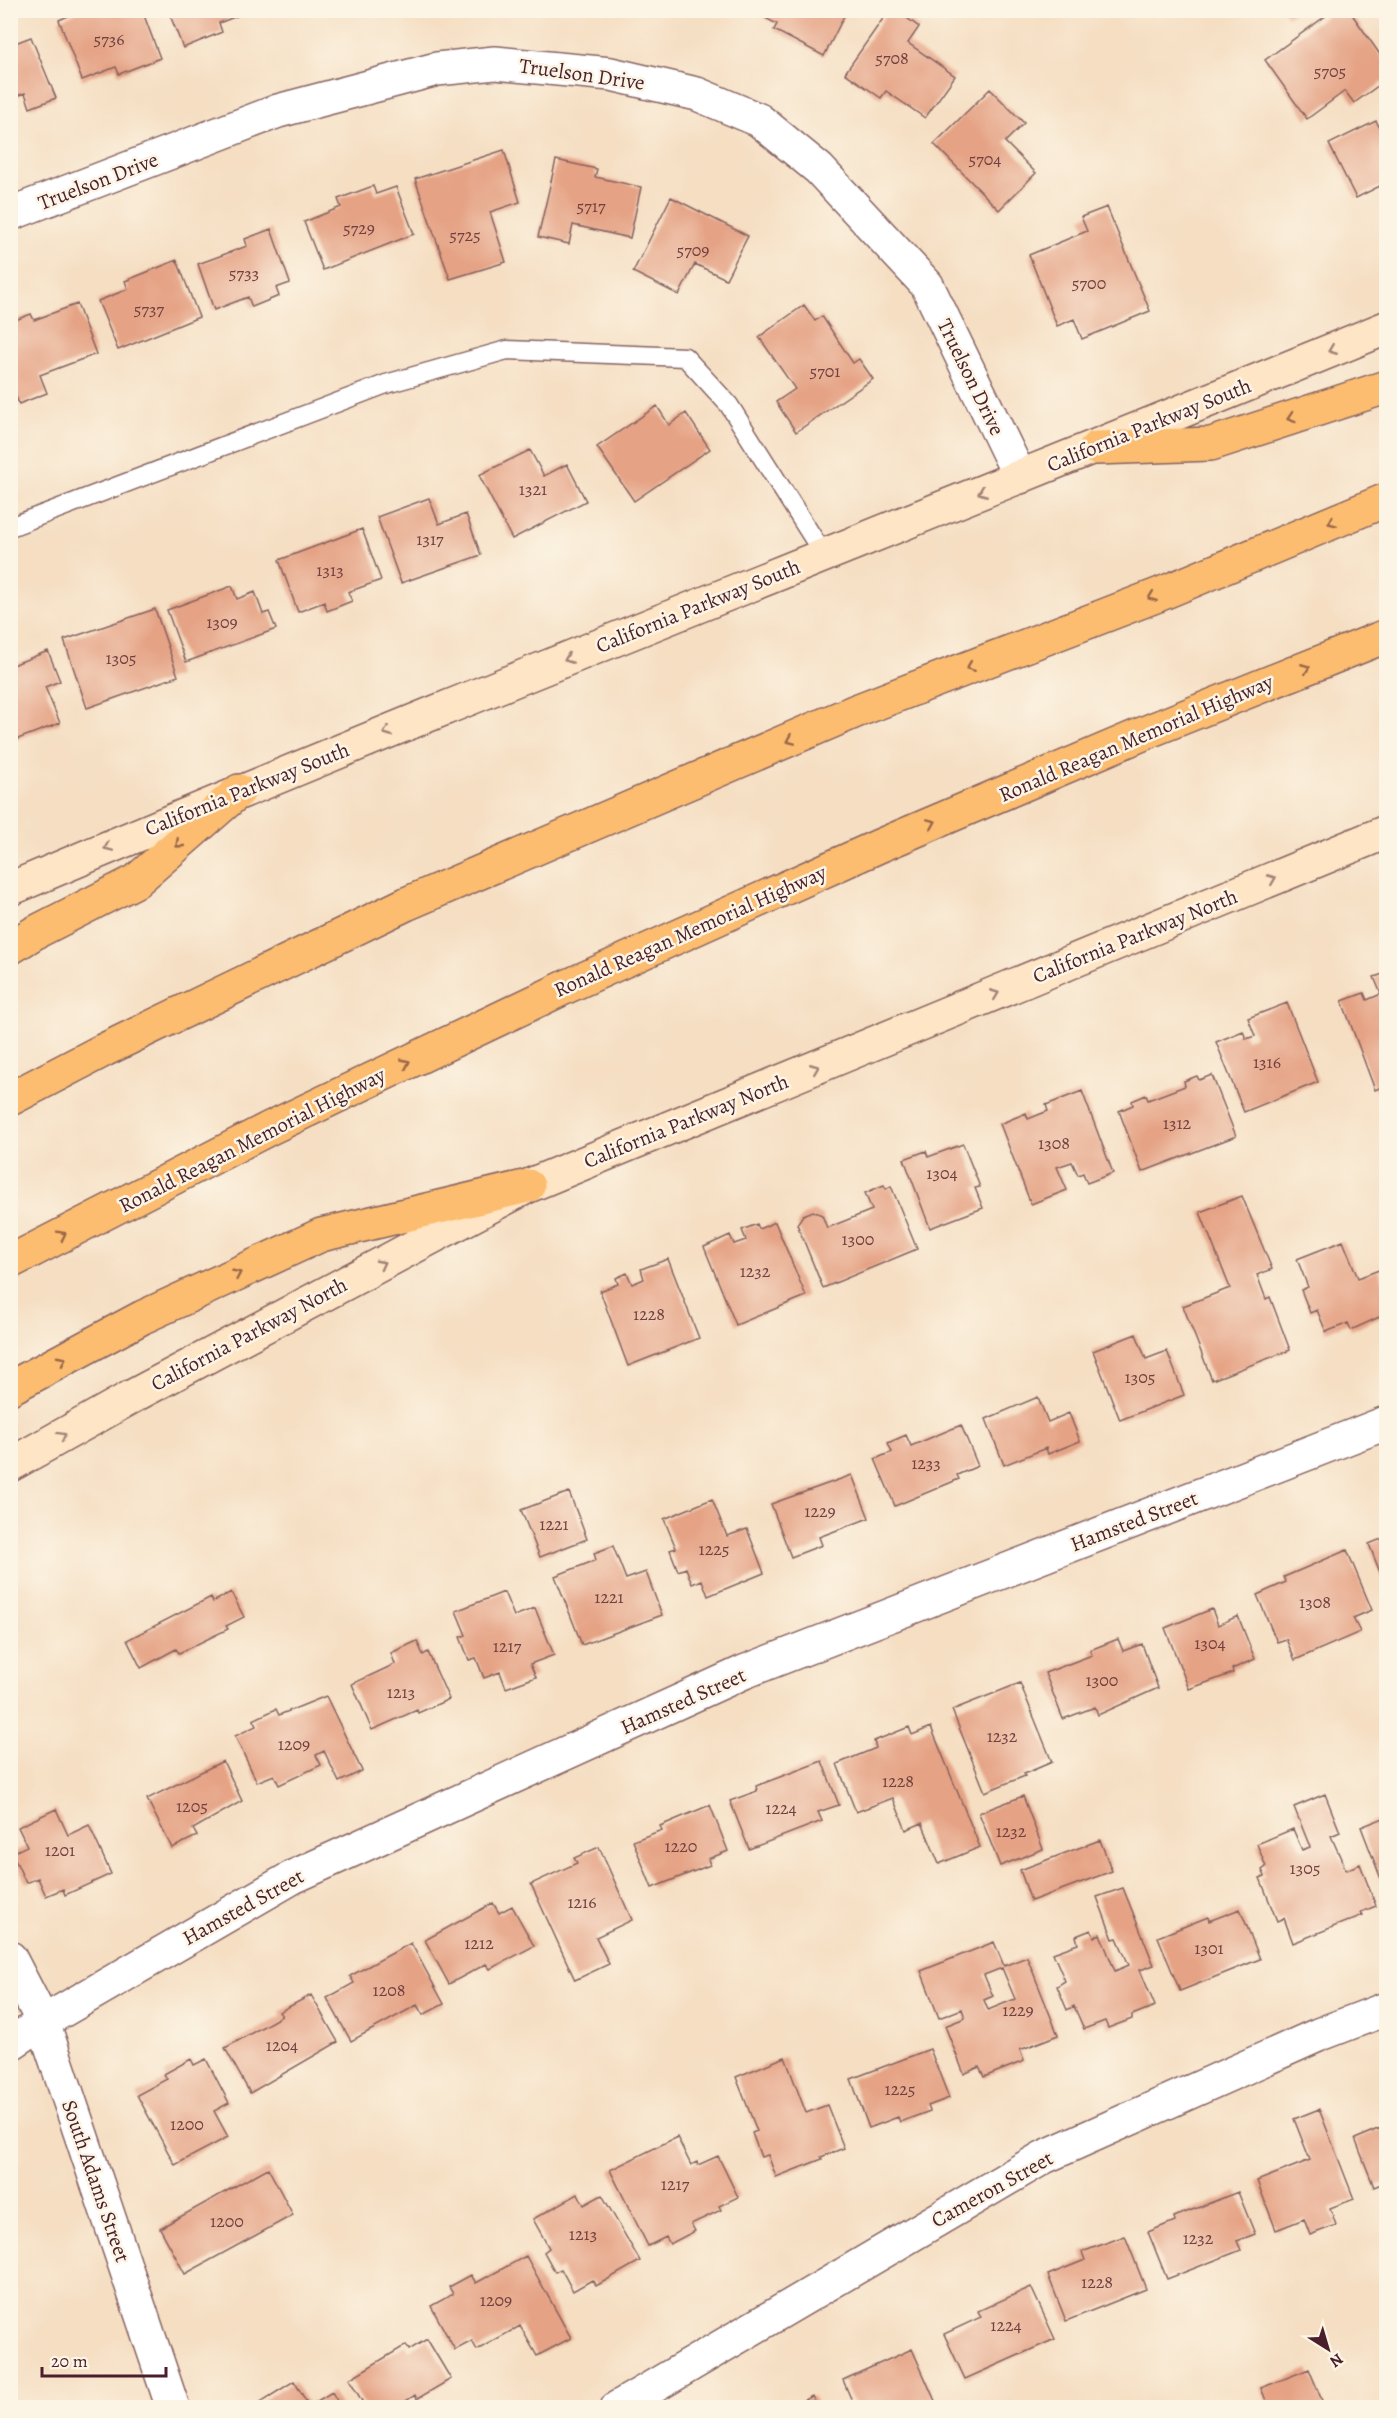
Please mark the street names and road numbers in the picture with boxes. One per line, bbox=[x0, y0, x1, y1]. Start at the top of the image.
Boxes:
street label: Truelson Drive bbox=[517, 51, 647, 97]
street label: Truelson Drive bbox=[34, 145, 162, 217]
street label: Truelson Drive bbox=[931, 314, 1011, 440]
street label: California Parkway South bbox=[1043, 371, 1255, 479]
street label: California Parkway South bbox=[592, 552, 804, 660]
street label: Ronald Reagan Memorial Highway bbox=[995, 667, 1278, 809]
street label: California Parkway South bbox=[141, 735, 353, 843]
street label: Ronald Reagan Memorial Highway bbox=[549, 858, 831, 1004]
street label: California Parkway North bbox=[1028, 882, 1242, 990]
street label: Ronald Reagan Memorial Highway bbox=[114, 1060, 391, 1220]
street label: California Parkway North bbox=[579, 1067, 793, 1175]
street label: California Parkway North bbox=[146, 1270, 352, 1398]
street label: Hamsted Street bbox=[1066, 1484, 1202, 1558]
street label: Hamsted Street bbox=[616, 1661, 750, 1741]
street label: Hamsted Street bbox=[177, 1862, 309, 1952]
street label: South Adams Street bbox=[55, 2096, 137, 2266]
street label: Cameron Street bbox=[926, 2144, 1058, 2234]

